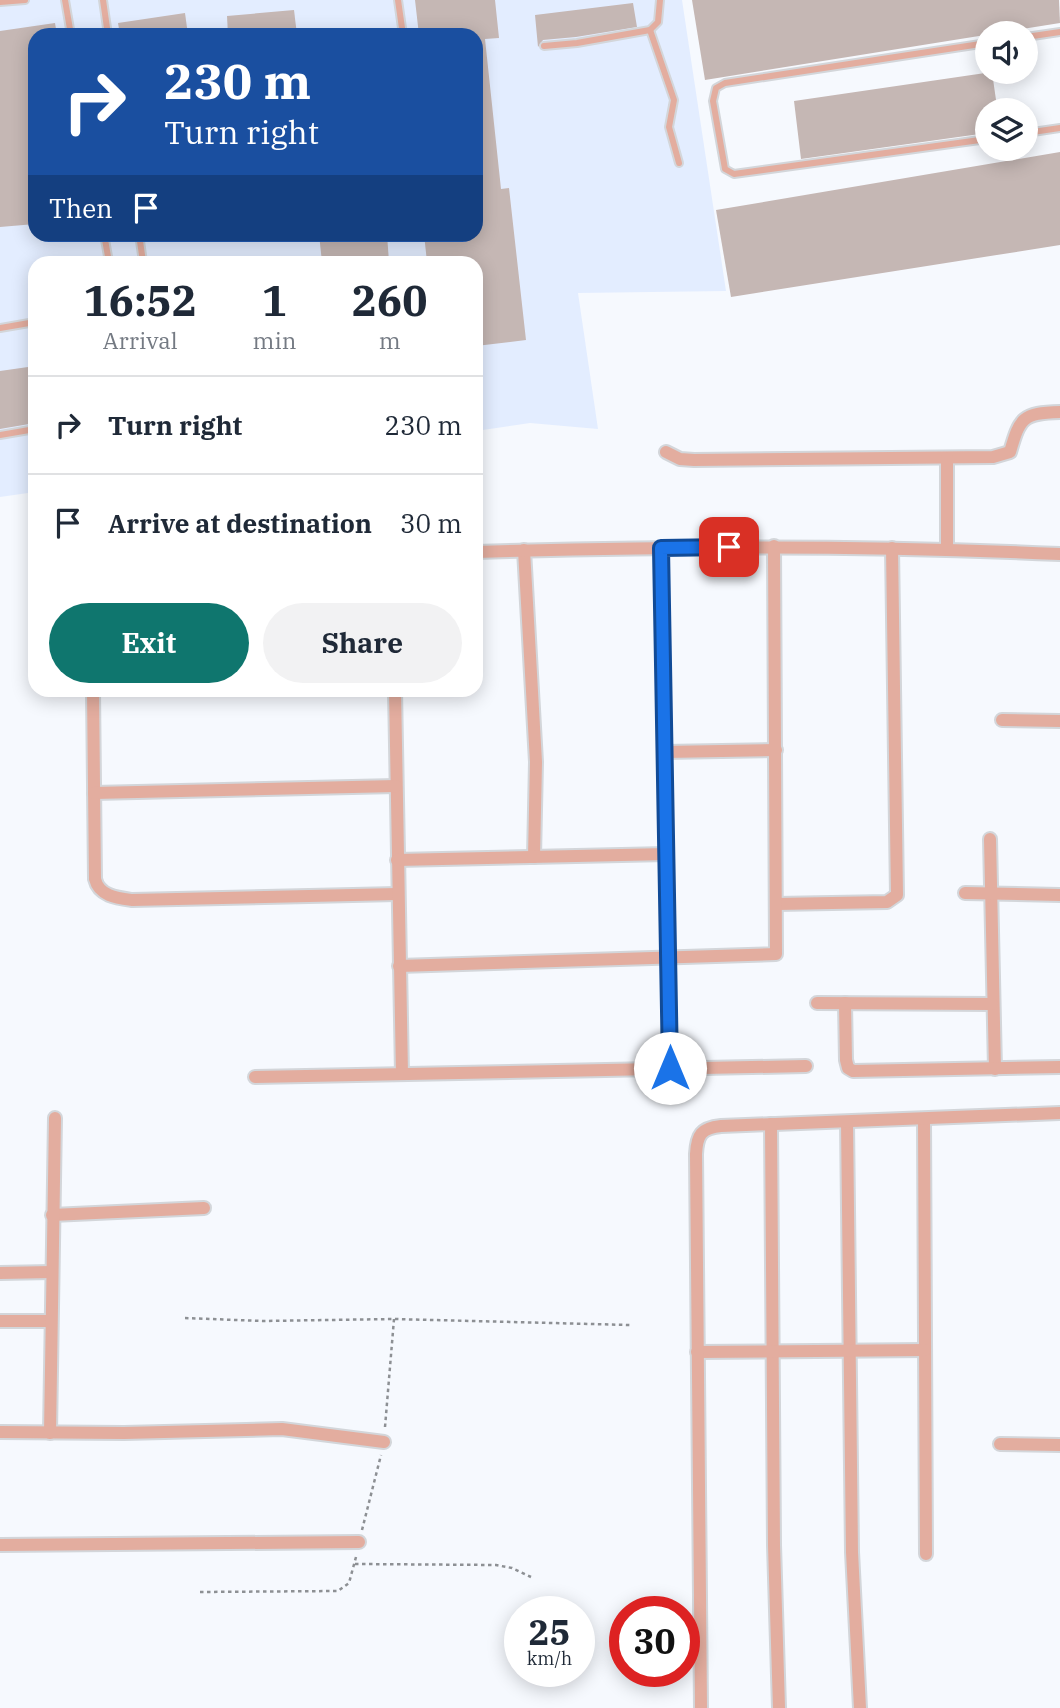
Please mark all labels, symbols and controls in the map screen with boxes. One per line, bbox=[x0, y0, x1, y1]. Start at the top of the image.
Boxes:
map controls bbox=[975, 21, 1038, 161]
button: sound bbox=[975, 21, 1038, 84]
text: 230 m bbox=[164, 49, 311, 112]
icon: right bbox=[49, 56, 140, 147]
button: layers bbox=[975, 98, 1038, 161]
text: Turn right bbox=[164, 111, 319, 153]
icon: arrive bbox=[127, 189, 165, 227]
text: Then bbox=[49, 191, 113, 225]
text: 16:52 bbox=[83, 273, 197, 328]
text: 1 bbox=[262, 273, 287, 328]
text: 260 bbox=[352, 273, 427, 328]
text: Arrival bbox=[103, 325, 178, 355]
text: min bbox=[253, 325, 296, 355]
text: m bbox=[379, 325, 401, 355]
icon: right bbox=[49, 406, 87, 444]
text: Turn right bbox=[108, 408, 242, 442]
text: 230 m bbox=[384, 408, 462, 442]
icon: arrive bbox=[49, 504, 87, 542]
text: Arrive at destination bbox=[108, 506, 372, 540]
text: 30 m bbox=[400, 506, 462, 540]
pin bbox=[699, 517, 759, 577]
icon: arrive bbox=[710, 528, 748, 566]
button: Exit bbox=[49, 603, 249, 683]
button: Share bbox=[263, 603, 462, 683]
position arrow bbox=[633, 1031, 707, 1105]
speed limit sign: 30 bbox=[609, 1596, 700, 1687]
text: 25 bbox=[528, 1609, 571, 1655]
text: km/h bbox=[527, 1647, 572, 1670]

